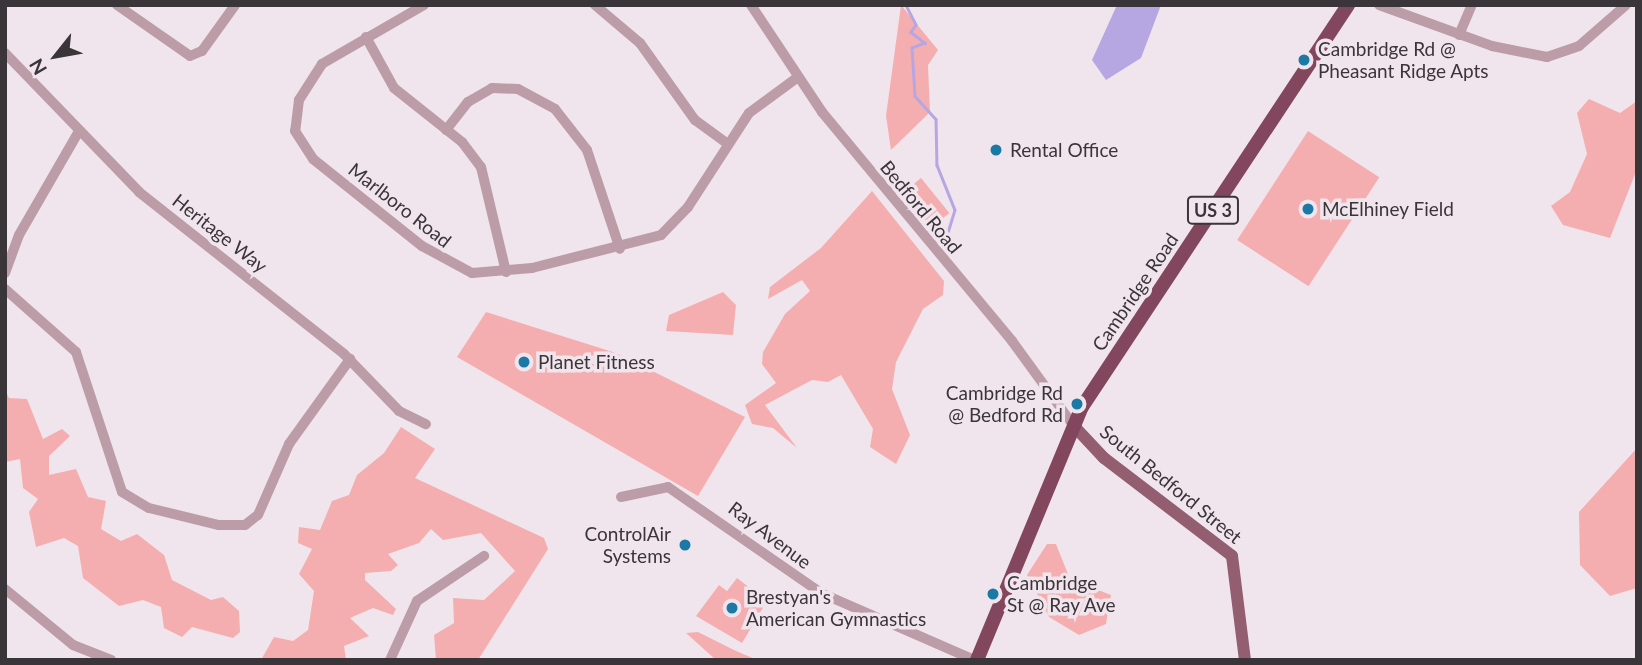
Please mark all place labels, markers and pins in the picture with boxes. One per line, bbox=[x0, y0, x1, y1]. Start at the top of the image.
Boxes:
place label: Cambridge Rd @ Pheasant Ridge Apts bbox=[1318, 38, 1489, 82]
marker: Cambridge Rd @ Pheasant Ridge Apts bbox=[1296, 52, 1312, 68]
place label: Rental Office bbox=[1010, 139, 1118, 161]
marker: Rental Office bbox=[988, 142, 1004, 158]
place label: McElhiney Field bbox=[1322, 198, 1454, 220]
marker: McElhiney Field bbox=[1300, 201, 1316, 217]
place label: Planet Fitness bbox=[538, 351, 655, 373]
marker: Planet Fitness bbox=[516, 354, 532, 370]
place label: Cambridge Rd @ Bedford Rd bbox=[946, 382, 1063, 426]
marker: Cambridge Rd @ Bedford Rd bbox=[1069, 396, 1085, 412]
place label: ControlAir Systems bbox=[584, 523, 671, 567]
marker: ControlAir Systems bbox=[677, 537, 693, 553]
place label: Cambridge St @ Ray Ave bbox=[1007, 572, 1117, 616]
place label: Brestyan's American Gymnastics bbox=[746, 586, 926, 630]
marker: Cambridge St @ Ray Ave bbox=[985, 586, 1001, 602]
marker: Brestyan's American Gymnastics bbox=[724, 600, 740, 616]

